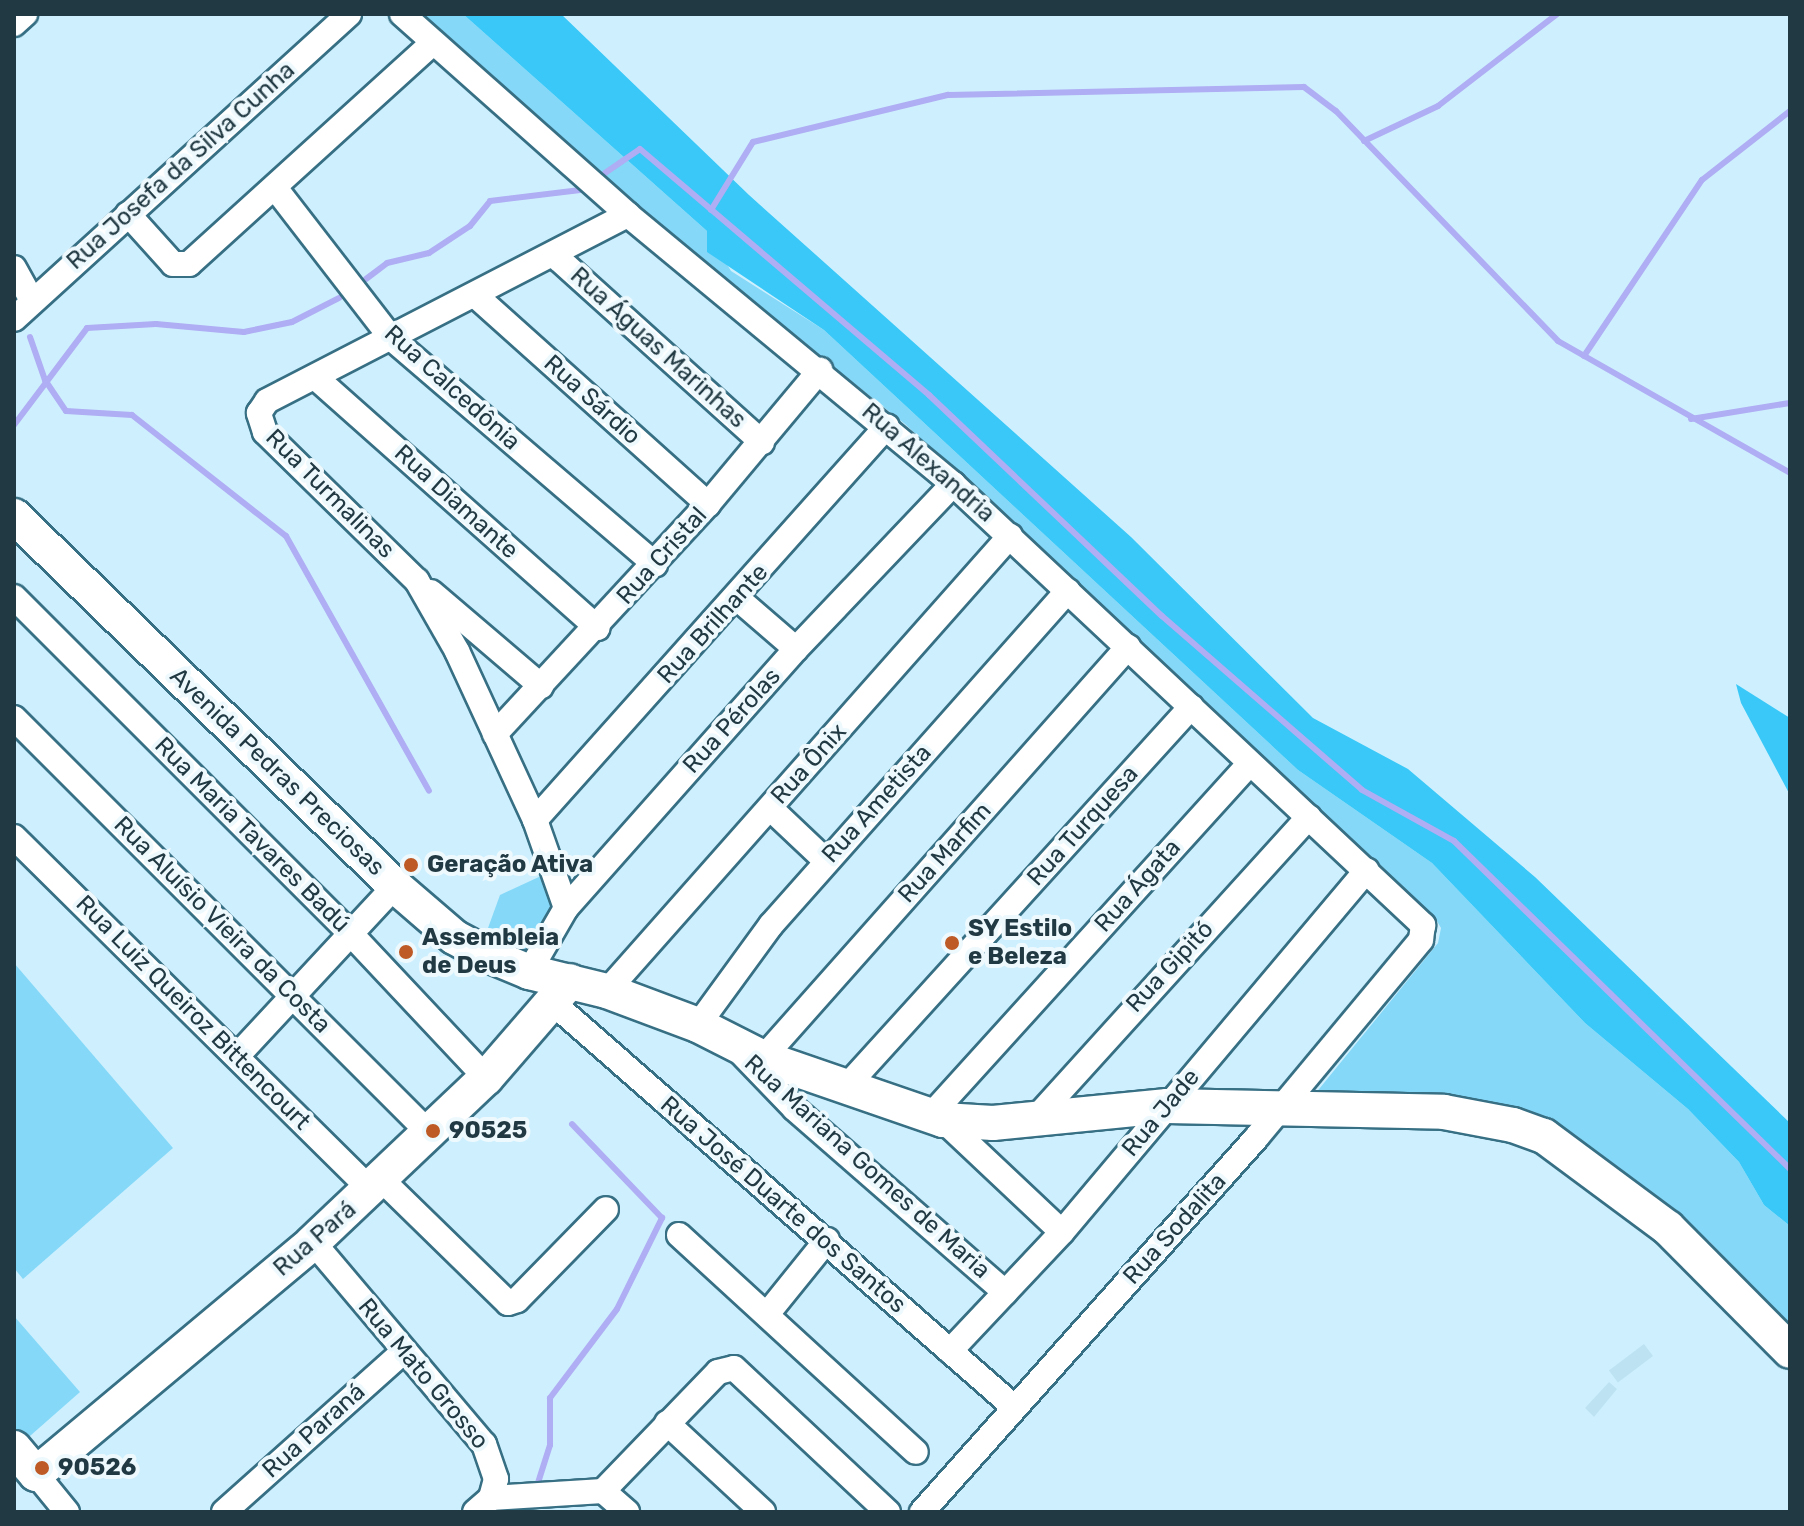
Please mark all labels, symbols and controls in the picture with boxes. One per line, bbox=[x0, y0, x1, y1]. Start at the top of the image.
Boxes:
street label: Rua Josefa da Silva Cunha bbox=[61, 56, 301, 276]
street label: Rua Águas Marinhas bbox=[564, 261, 752, 435]
street label: Rua Calcedônia bbox=[378, 320, 526, 456]
street label: Rua Sárdio bbox=[538, 349, 646, 451]
street label: Rua Alexandria bbox=[855, 397, 1001, 529]
street label: Rua Turmalinas bbox=[259, 423, 401, 565]
street label: Rua Diamante bbox=[388, 439, 524, 565]
street label: Rua Cristal bbox=[611, 501, 713, 611]
street label: Rua Brilhante bbox=[652, 558, 774, 690]
street label: Avenida Pedras Preciosas bbox=[164, 662, 390, 882]
street label: Rua Pérolas bbox=[677, 662, 787, 780]
street label: Rua Ônix bbox=[765, 718, 853, 810]
street label: Rua Maria Tavares Badú bbox=[148, 731, 356, 939]
street label: Rua Ametista bbox=[816, 739, 938, 869]
street label: Rua Turquesa bbox=[1021, 760, 1145, 892]
street label: Rua Marfim bbox=[892, 797, 998, 909]
street label: Rua Aluísio Vieira da Costa bbox=[107, 810, 337, 1040]
street label: Rua Ágata bbox=[1089, 834, 1187, 938]
place label: Geração Ativa bbox=[427, 851, 594, 879]
marker: Geração Ativa bbox=[402, 856, 420, 874]
street label: Rua Luiz Queiroz Bittencourt bbox=[70, 890, 316, 1136]
place label: SY Estilo e Beleza bbox=[968, 915, 1073, 971]
street label: Rua Gipitó bbox=[1120, 915, 1220, 1019]
place label: Assembleia de Deus bbox=[422, 924, 559, 980]
marker: SY Estilo e Beleza bbox=[943, 934, 961, 952]
marker: Assembleia de Deus bbox=[397, 943, 415, 961]
street label: Rua Mariana Gomes de Maria bbox=[738, 1049, 996, 1285]
street label: Rua Jade bbox=[1116, 1063, 1206, 1163]
street label: Rua José Duarte dos Santos bbox=[654, 1090, 912, 1320]
place label: 90525 bbox=[449, 1117, 527, 1145]
marker: 90525 bbox=[424, 1122, 442, 1140]
street label: Rua Sodalita bbox=[1118, 1167, 1232, 1291]
street label: Rua Pará bbox=[268, 1195, 362, 1283]
street label: Rua Mato Grosso bbox=[352, 1293, 494, 1455]
street label: Rua Paraná bbox=[257, 1378, 371, 1484]
place label: 90526 bbox=[58, 1454, 136, 1482]
marker: 90526 bbox=[33, 1459, 51, 1477]

